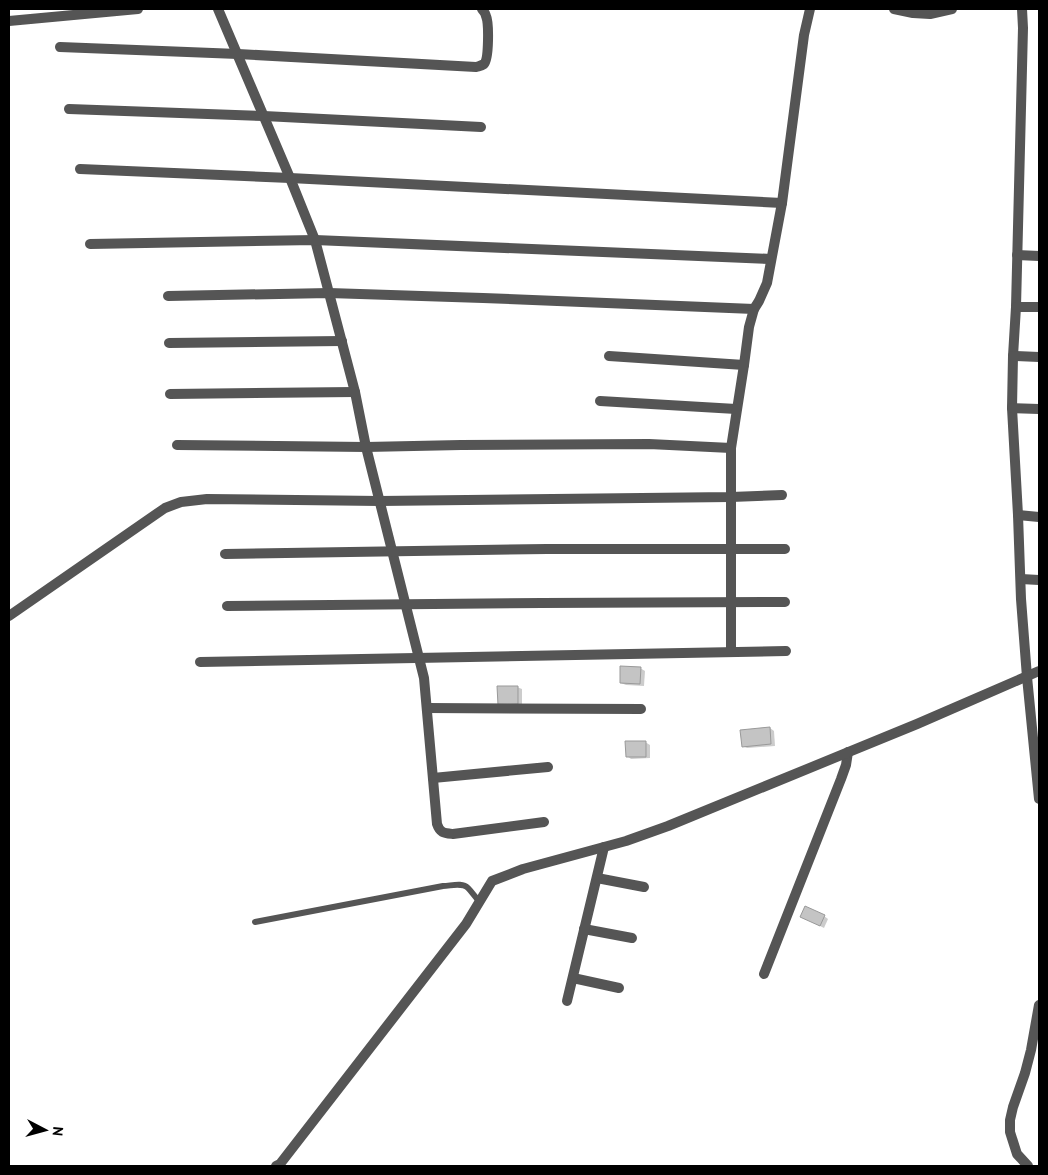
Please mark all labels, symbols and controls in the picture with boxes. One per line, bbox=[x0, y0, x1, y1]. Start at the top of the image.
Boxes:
north arrow bbox=[20, 1105, 70, 1155]
text: N bbox=[48, 1126, 67, 1137]

